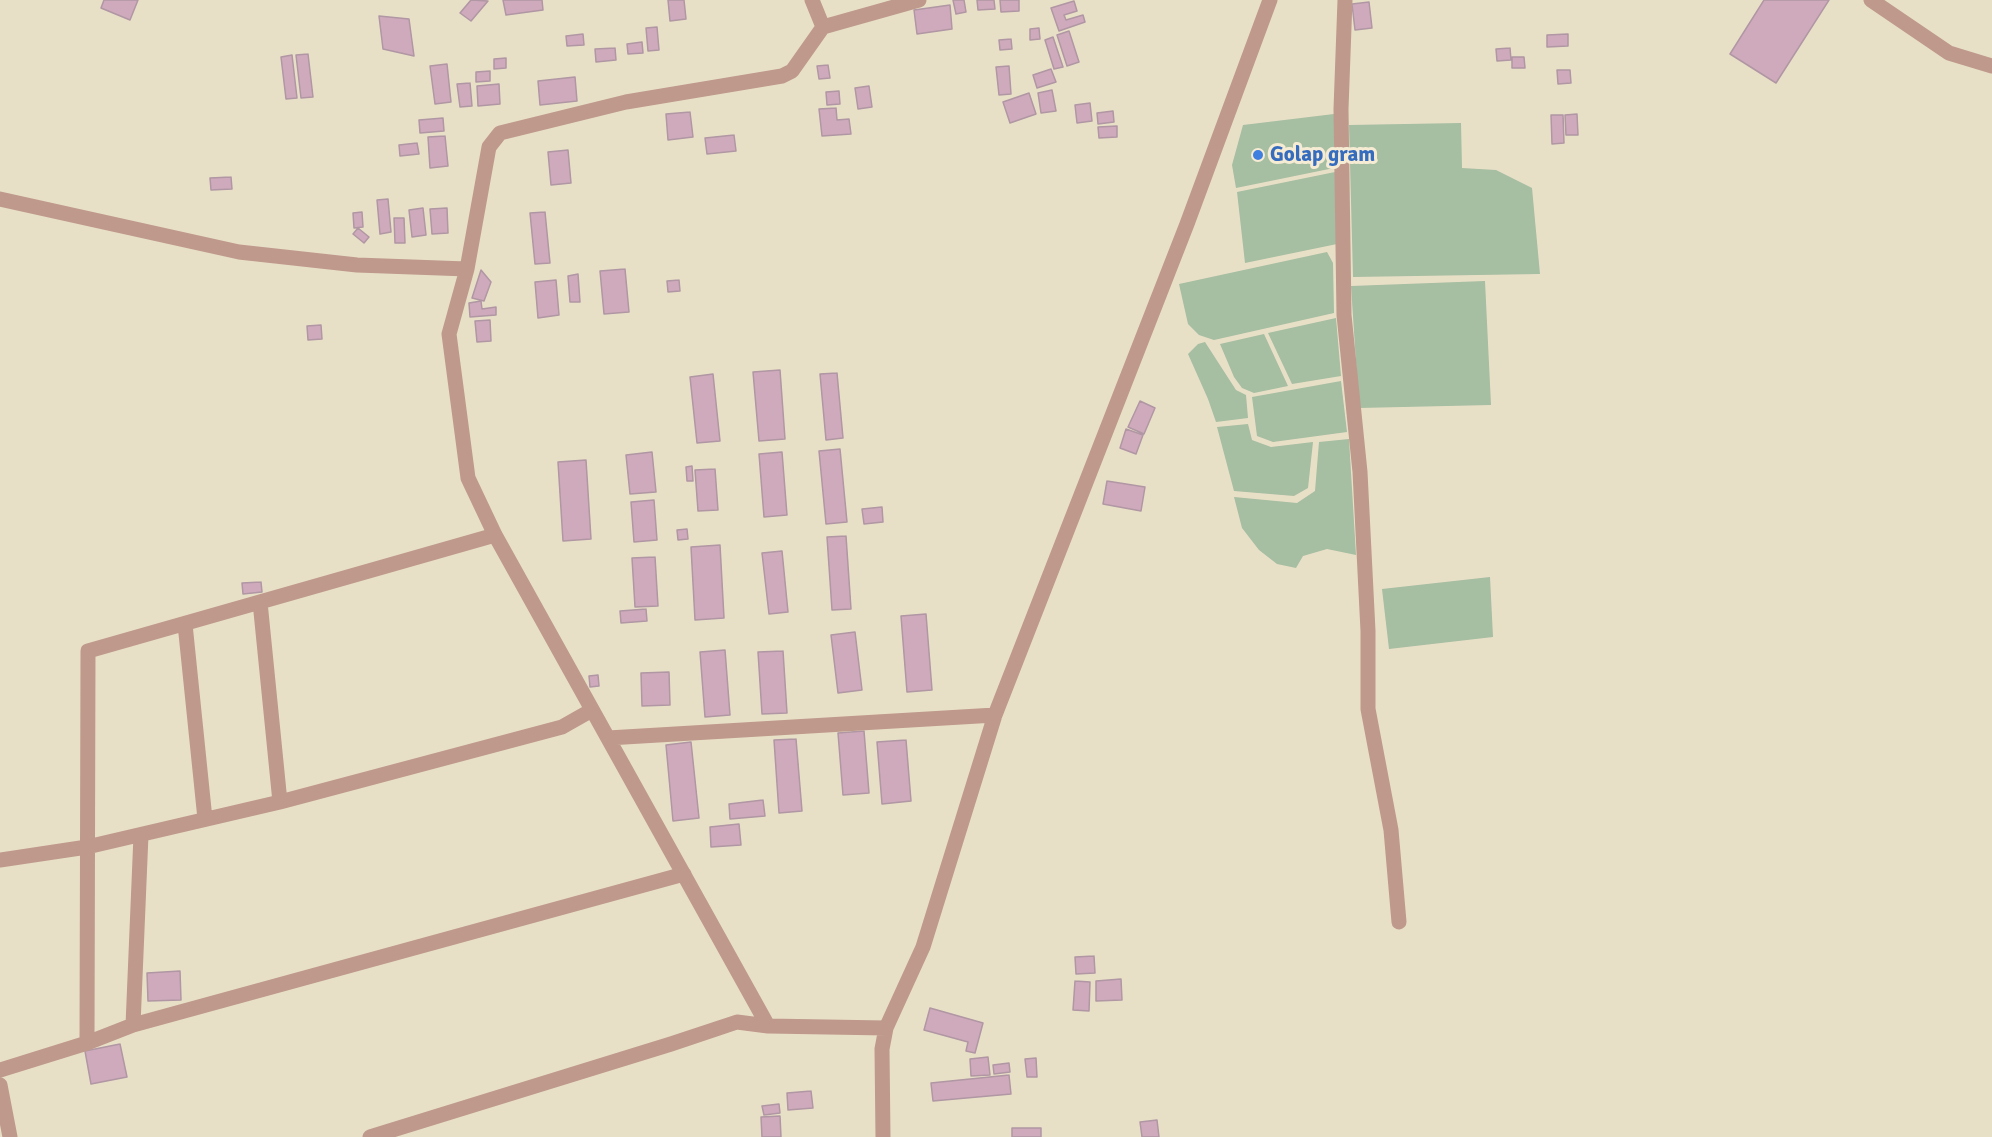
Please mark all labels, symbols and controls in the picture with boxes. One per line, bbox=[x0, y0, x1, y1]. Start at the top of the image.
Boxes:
place label: Golap gram bbox=[1270, 142, 1375, 168]
marker: Golap gram bbox=[1251, 148, 1265, 162]

